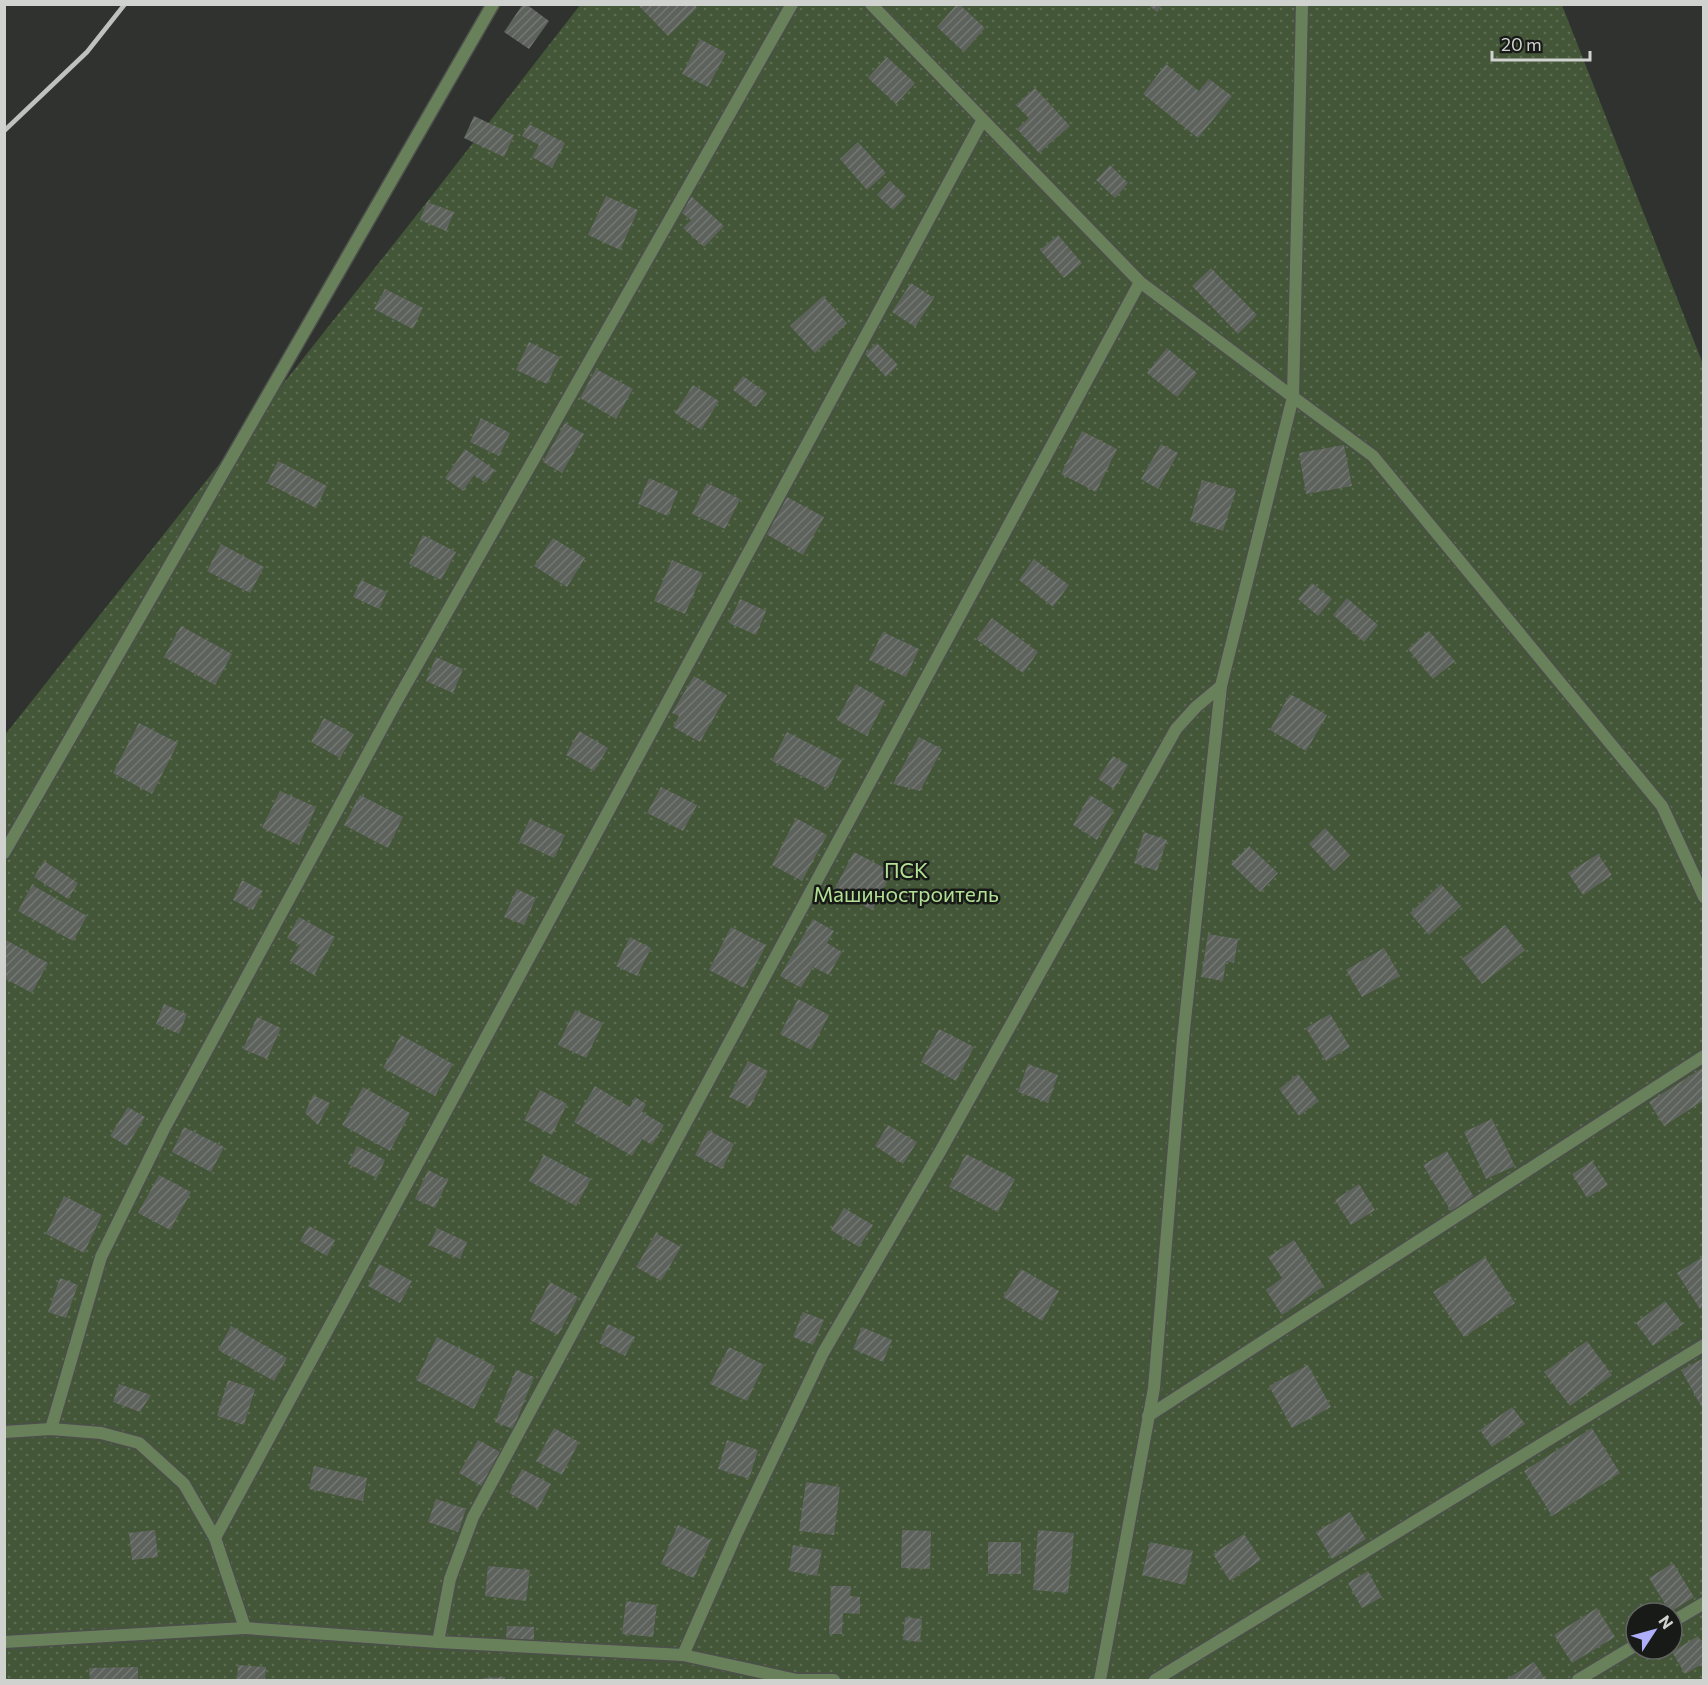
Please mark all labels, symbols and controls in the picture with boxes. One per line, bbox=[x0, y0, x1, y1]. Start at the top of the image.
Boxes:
scale bar bbox=[1492, 24, 1590, 62]
text: 20 m bbox=[1501, 33, 1542, 55]
park label: ПСК Машиностроитель bbox=[813, 857, 999, 906]
north arrow bbox=[1624, 1601, 1684, 1661]
text: N bbox=[1655, 1611, 1678, 1632]

